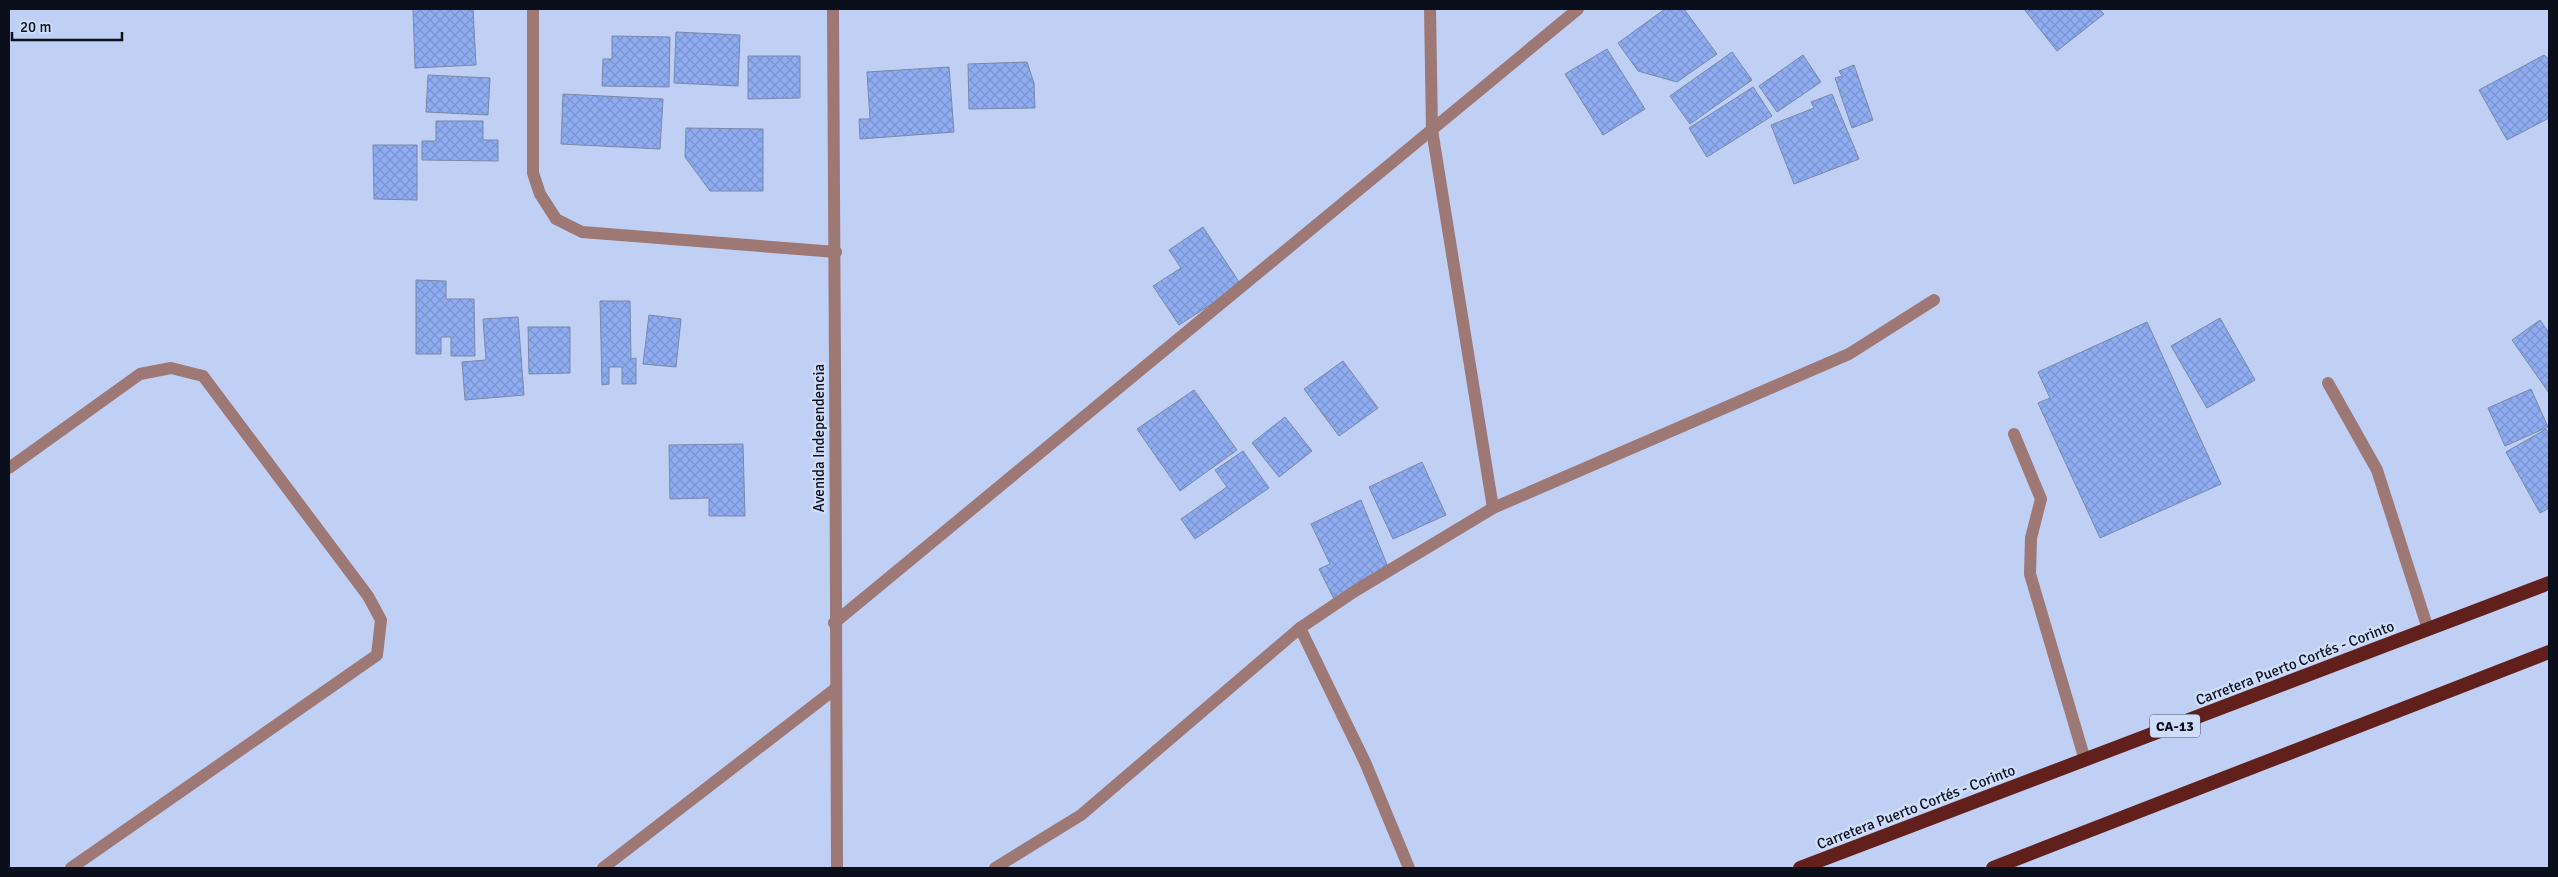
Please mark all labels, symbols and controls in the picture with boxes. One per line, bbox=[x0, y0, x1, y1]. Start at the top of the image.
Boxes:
scale bar bbox=[12, 10, 122, 42]
text: 20 m bbox=[20, 18, 51, 36]
street label: Avenida Independencia bbox=[810, 364, 828, 512]
street label: Carretera Puerto Cortés - Corinto bbox=[2193, 617, 2397, 709]
road number: CA-13 bbox=[2150, 714, 2200, 738]
street label: Carretera Puerto Cortés - Corinto bbox=[1814, 761, 2018, 853]

